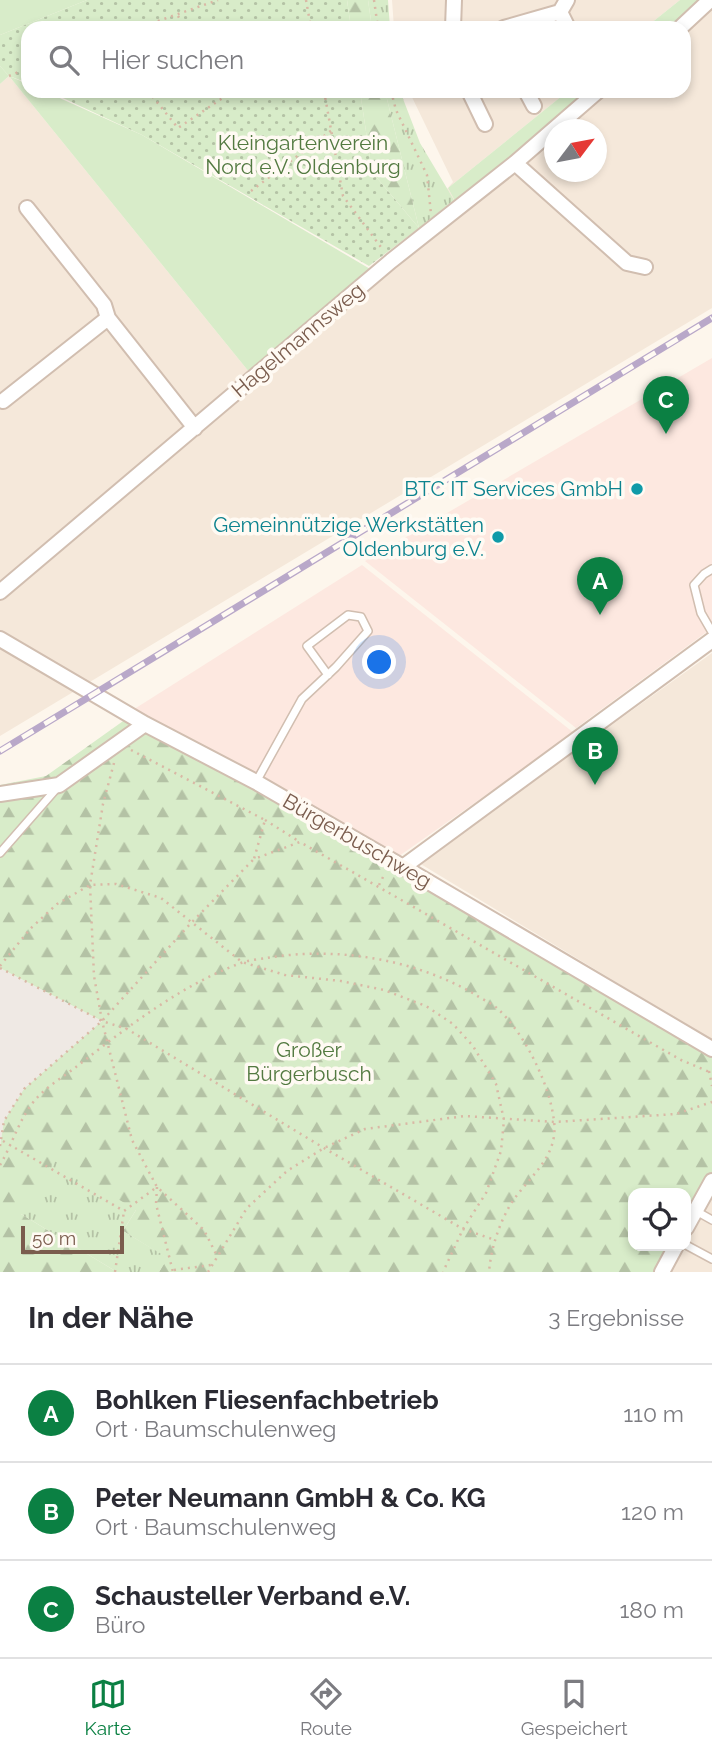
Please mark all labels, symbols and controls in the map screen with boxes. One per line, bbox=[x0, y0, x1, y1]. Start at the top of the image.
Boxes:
search box bbox=[21, 21, 691, 98]
icon: search bbox=[45, 41, 83, 79]
text: Hier suchen bbox=[101, 45, 244, 75]
north arrow bbox=[544, 119, 607, 182]
park label: Kleingartenverein Nord e.V. Oldenburg bbox=[205, 130, 401, 179]
street label: Hagelmannsweg bbox=[226, 277, 369, 402]
pin: C bbox=[643, 376, 689, 434]
place label: BTC IT Services GmbH bbox=[404, 476, 623, 501]
marker: BTC IT Services GmbH bbox=[629, 481, 645, 497]
place label: Gemeinnützige Werkstätten Oldenburg e.V. bbox=[213, 512, 484, 561]
marker: Gemeinnützige Werkstätten Oldenburg e.V. bbox=[490, 529, 506, 545]
pin: A bbox=[577, 557, 623, 615]
your location bbox=[362, 645, 396, 679]
pin: B bbox=[572, 727, 618, 785]
street label: Bürgerbuschweg bbox=[279, 788, 436, 893]
park label: Großer Bürgerbusch bbox=[246, 1037, 372, 1086]
map controls bbox=[628, 1188, 691, 1251]
button: locate bbox=[628, 1188, 691, 1251]
scale bar bbox=[21, 1223, 124, 1255]
text: 50 m bbox=[32, 1227, 76, 1249]
text: In der Nähe bbox=[28, 1300, 193, 1335]
text: 3 Ergebnisse bbox=[548, 1304, 684, 1331]
text: Bohlken Fliesenfachbetrieb bbox=[95, 1385, 439, 1415]
text: A bbox=[43, 1400, 59, 1427]
text: 110 m bbox=[623, 1400, 684, 1427]
text: Ort · Baumschulenweg bbox=[95, 1415, 336, 1442]
text: Peter Neumann GmbH & Co. KG bbox=[95, 1483, 486, 1513]
text: B bbox=[43, 1498, 59, 1525]
text: 120 m bbox=[621, 1498, 684, 1525]
text: Ort · Baumschulenweg bbox=[95, 1513, 336, 1540]
text: Schausteller Verband e.V. bbox=[95, 1581, 410, 1611]
text: C bbox=[43, 1596, 59, 1623]
text: 180 m bbox=[619, 1596, 684, 1623]
text: Büro bbox=[95, 1611, 145, 1638]
tab: Karte bbox=[84, 1675, 131, 1739]
tab: Route bbox=[300, 1675, 352, 1739]
tab: Gespeichert bbox=[521, 1675, 628, 1739]

